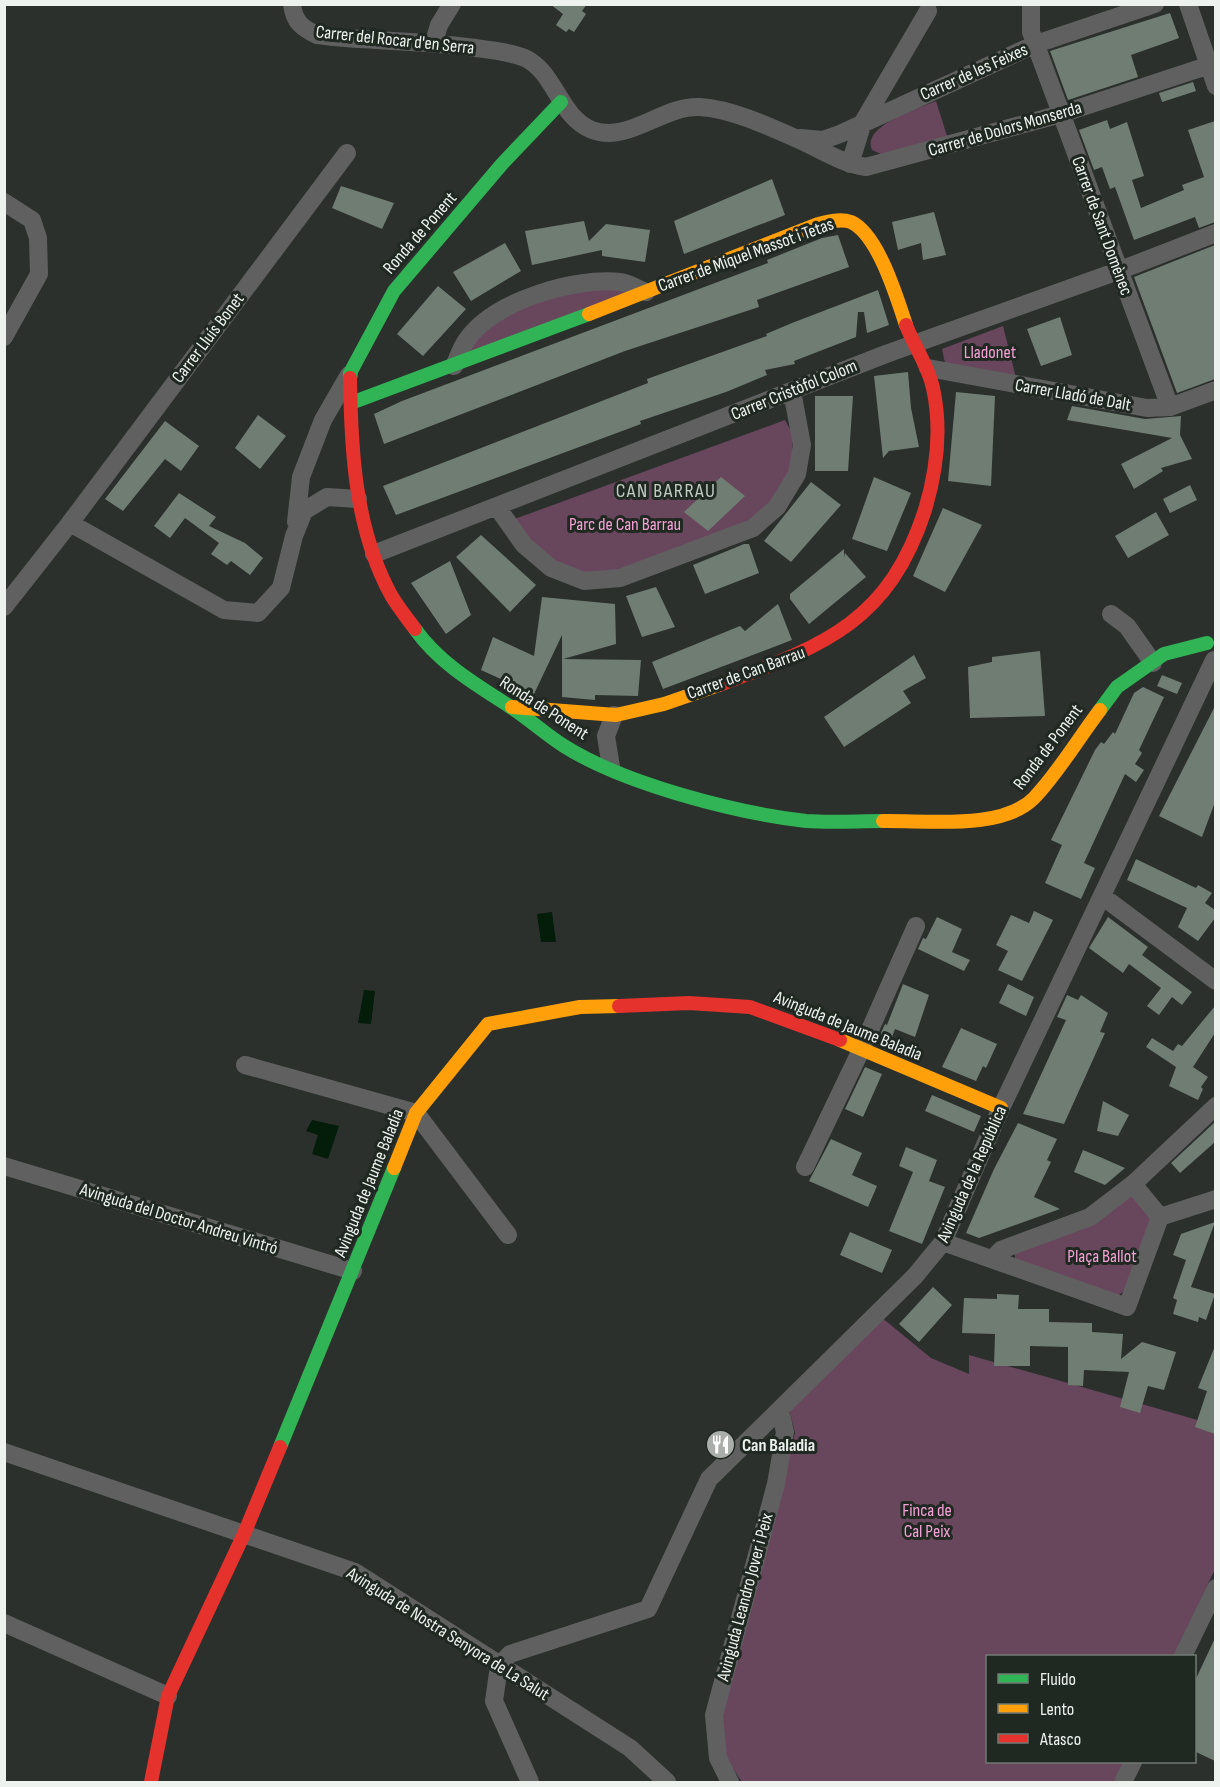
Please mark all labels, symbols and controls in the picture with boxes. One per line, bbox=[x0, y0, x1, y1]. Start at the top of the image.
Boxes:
street label: Carrer del Rocar d'en Serra bbox=[315, 21, 475, 59]
street label: Carrer de les Feixes bbox=[917, 39, 1031, 105]
street label: Carrer de Dolors Monserda bbox=[926, 97, 1084, 161]
street label: Carrer de Sant Domènec bbox=[1067, 154, 1137, 298]
street label: Ronda de Ponent bbox=[379, 187, 462, 278]
street label: Carrer de Miquel Massot i Tetas bbox=[655, 213, 837, 297]
street label: Carrer Lluís Bonet bbox=[167, 289, 249, 387]
park label: Lladonet bbox=[964, 342, 1017, 363]
street label: Carrer Cristòfol Colom bbox=[728, 355, 860, 425]
street label: Carrer Lladó de Dalt bbox=[1013, 374, 1133, 416]
district label: CAN BARRAU bbox=[616, 479, 716, 503]
park label: Parc de Can Barrau bbox=[569, 514, 681, 535]
street label: Carrer de Can Barrau bbox=[684, 642, 808, 704]
street label: Ronda de Ponent bbox=[496, 672, 593, 745]
street label: Ronda de Ponent bbox=[1009, 700, 1087, 794]
street label: Avinguda de Jaume Baladia bbox=[770, 986, 925, 1065]
street label: Avinguda de la República bbox=[932, 1103, 1012, 1246]
street label: Avinguda de Jaume Baladia bbox=[329, 1106, 408, 1261]
street label: Avinguda del Doctor Andreu Vintró bbox=[77, 1179, 280, 1259]
park label: Plaça Ballot bbox=[1067, 1246, 1137, 1267]
restaurant icon: Can Baladia bbox=[705, 1429, 737, 1461]
place label: Can Baladia bbox=[742, 1435, 815, 1456]
park label: Finca de Cal Peix bbox=[902, 1500, 952, 1542]
street label: Avinguda Leandro Jover i Peix bbox=[712, 1511, 778, 1684]
street label: Avinguda de Nostra Senyora de La Salut bbox=[342, 1562, 554, 1705]
legend bbox=[986, 1655, 1196, 1763]
text: Fluido bbox=[1040, 1669, 1076, 1690]
text: Lento bbox=[1040, 1699, 1074, 1720]
text: Atasco bbox=[1039, 1729, 1081, 1750]

